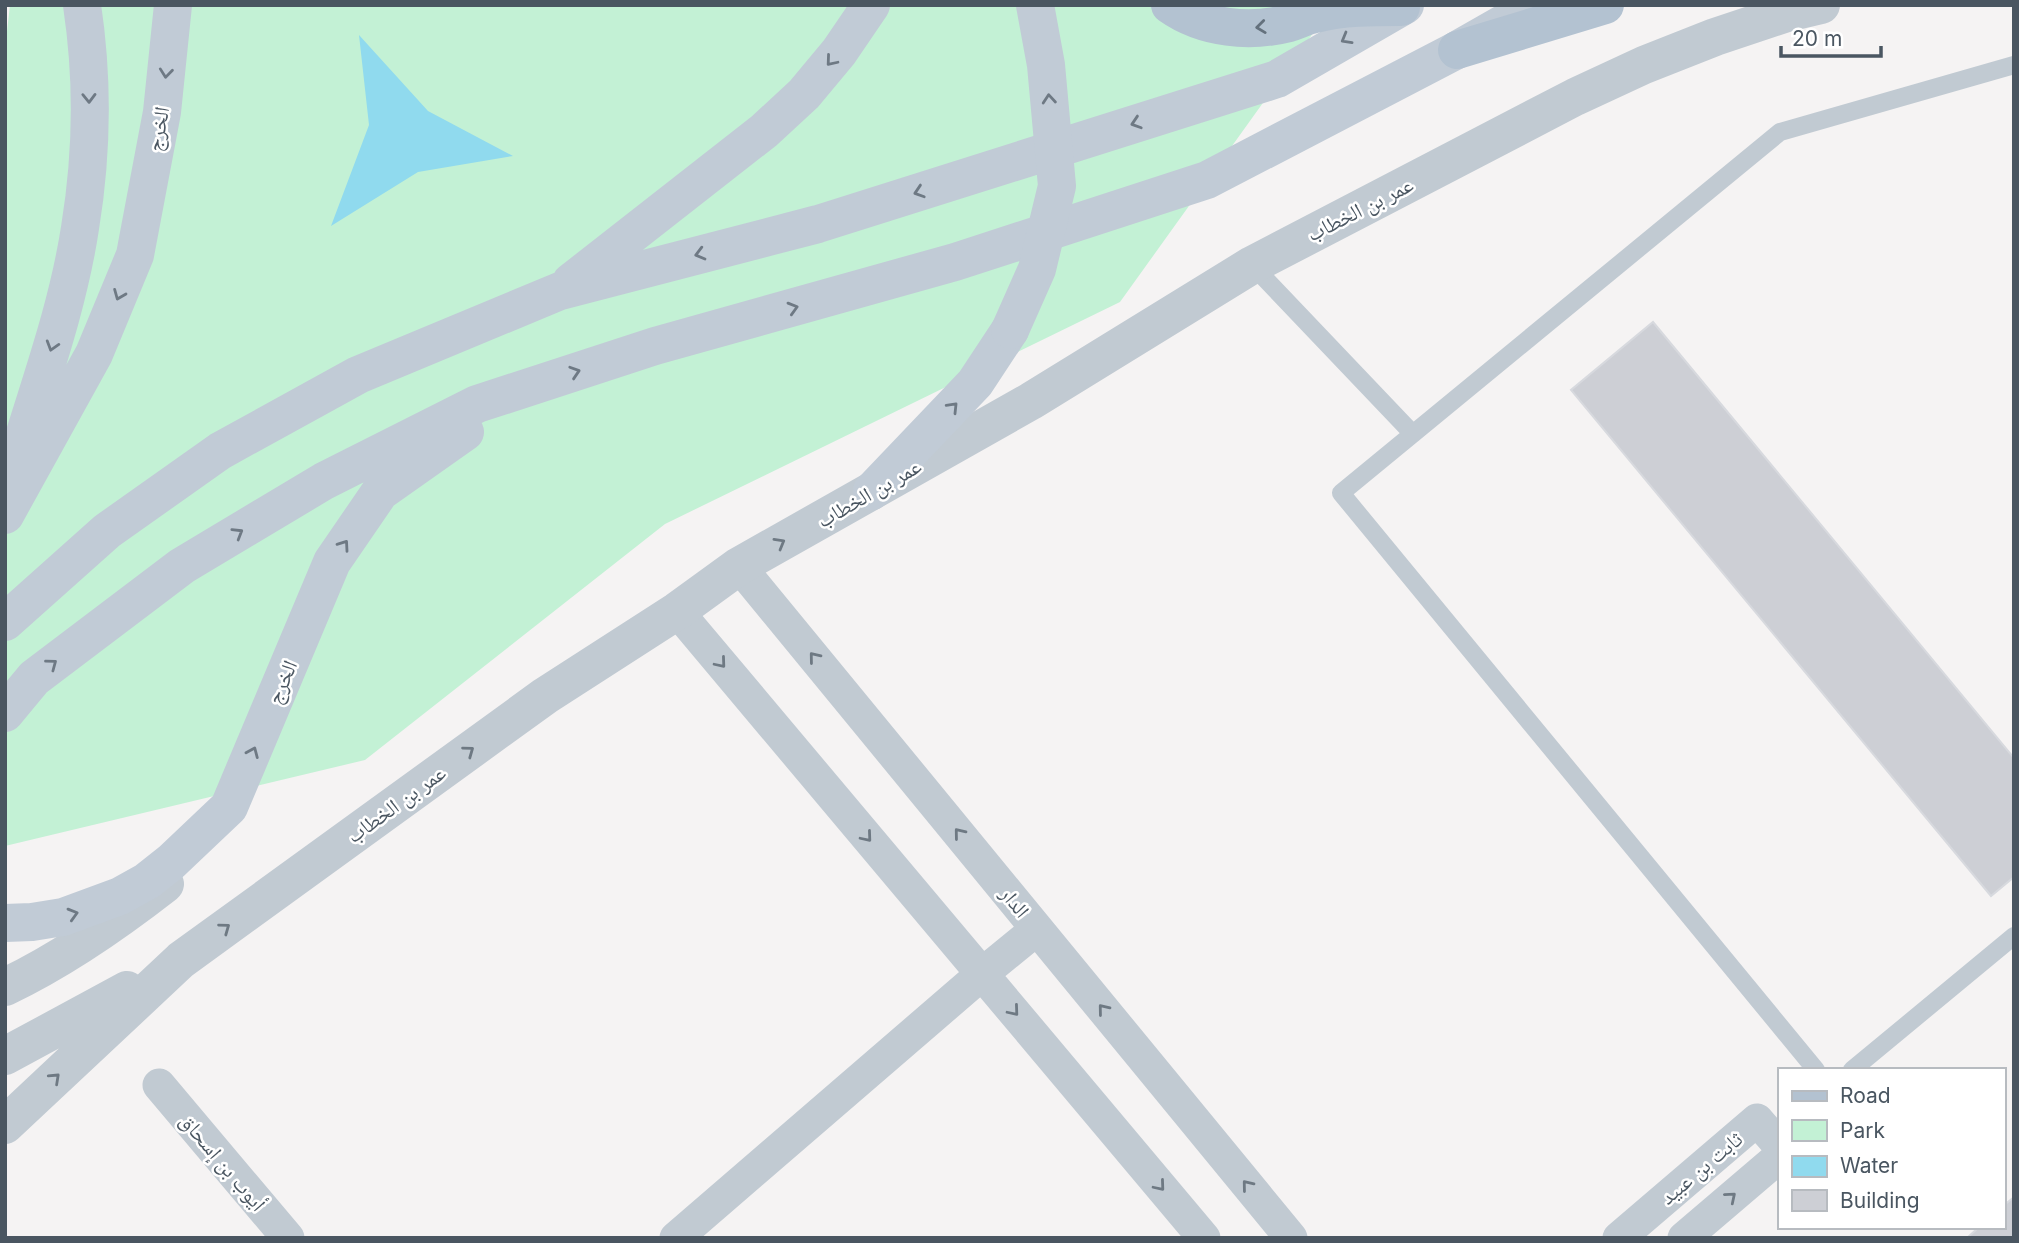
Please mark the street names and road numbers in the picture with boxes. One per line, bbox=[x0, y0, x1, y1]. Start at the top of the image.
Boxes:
street label: الخرج bbox=[142, 105, 175, 154]
street label: عمر بن الخطاب bbox=[1303, 171, 1418, 247]
street label: عمر بن الخطاب bbox=[813, 453, 926, 534]
street label: الخرج bbox=[262, 656, 303, 708]
street label: عمر بن الخطاب bbox=[342, 760, 451, 849]
street label: الدار bbox=[994, 881, 1035, 923]
street label: أيوب بن إسحاق bbox=[173, 1108, 271, 1217]
street label: ثابت بن عبيد bbox=[1655, 1126, 1748, 1210]

